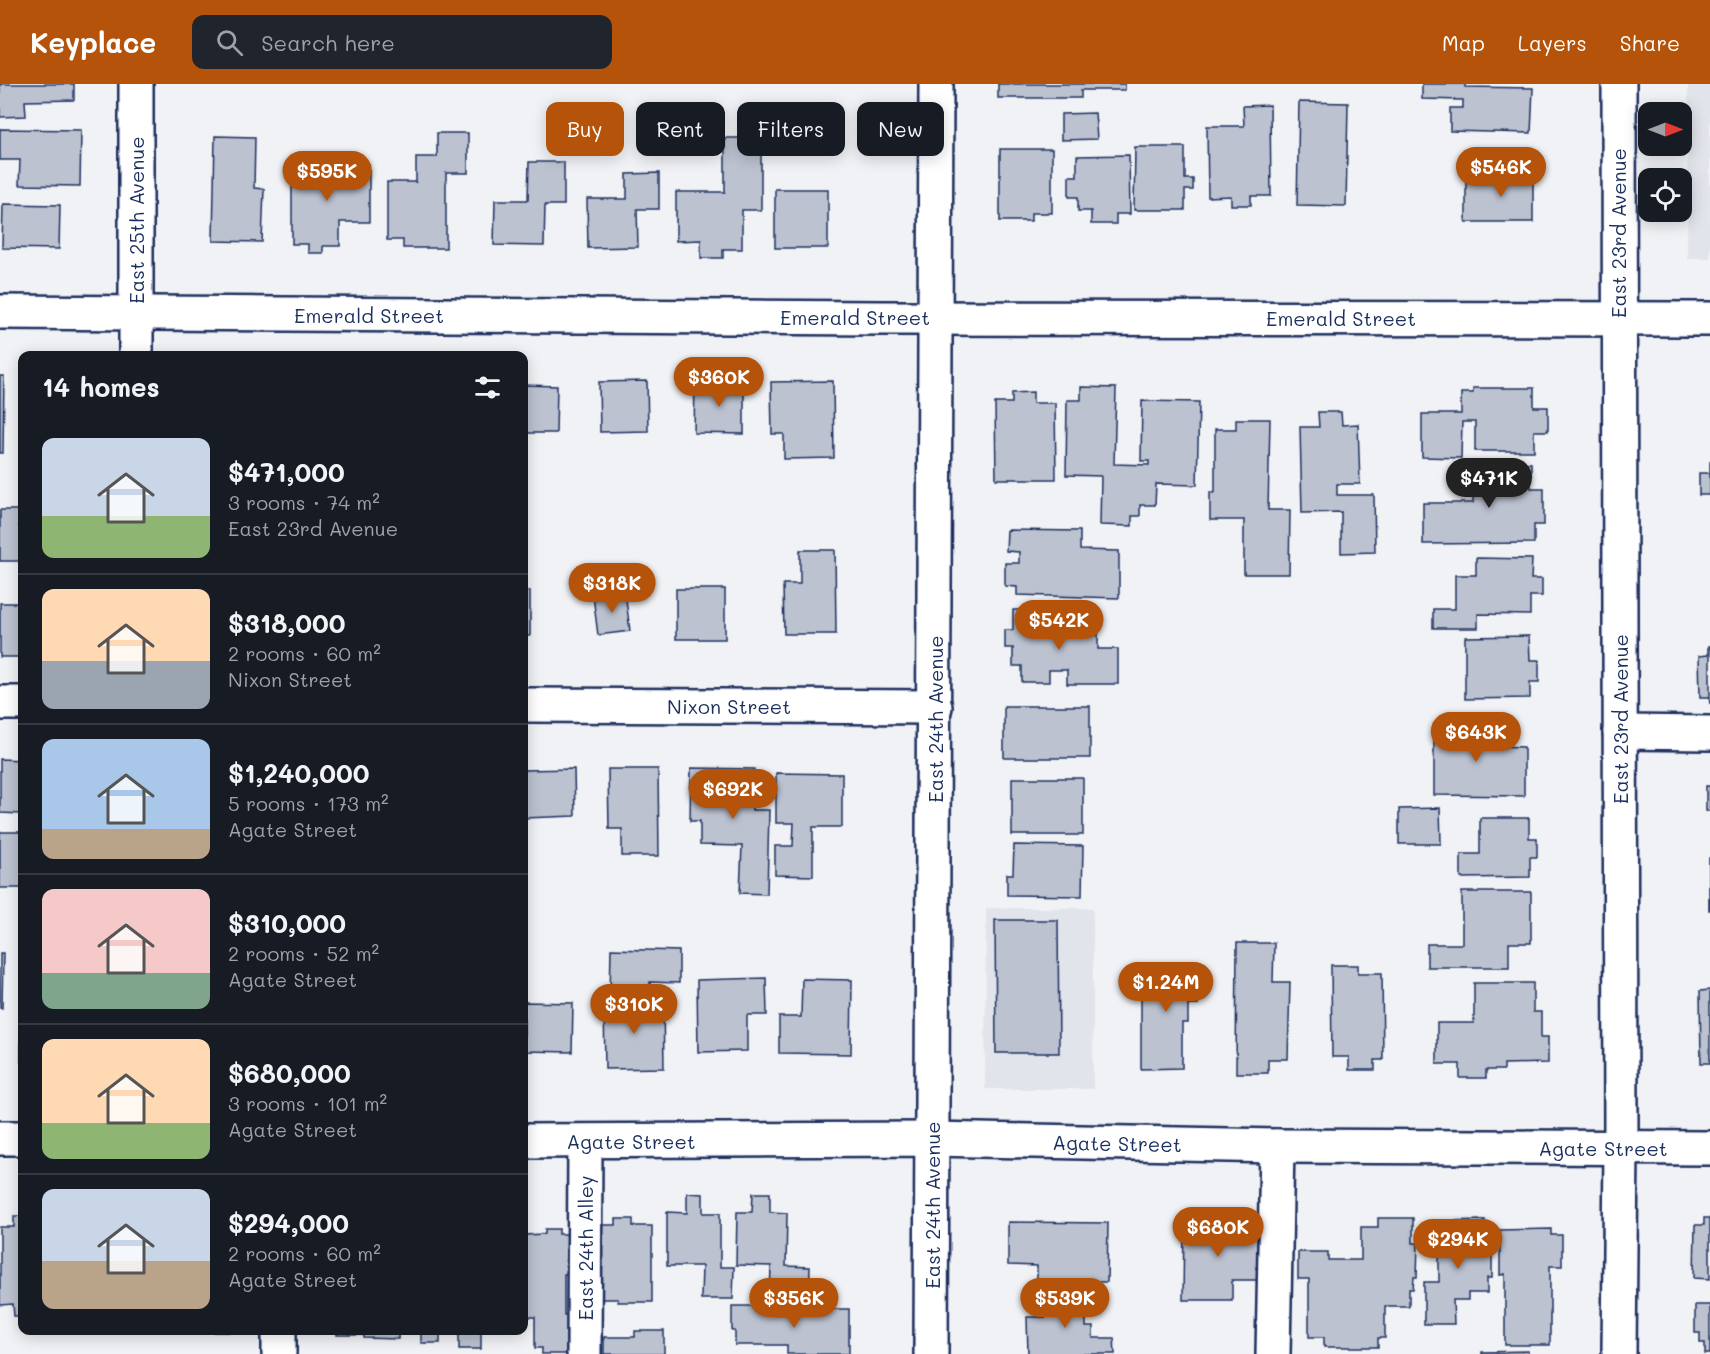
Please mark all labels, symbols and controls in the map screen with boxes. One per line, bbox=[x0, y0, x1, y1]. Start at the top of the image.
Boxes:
search box bbox=[192, 15, 612, 69]
text: Keyplace bbox=[30, 24, 156, 60]
icon: search bbox=[213, 26, 246, 59]
text: Search here bbox=[261, 28, 395, 57]
text: Map bbox=[1442, 29, 1485, 56]
text: Layers bbox=[1518, 29, 1587, 56]
text: Share bbox=[1620, 29, 1680, 56]
chip: Buy bbox=[546, 102, 624, 156]
chip: Rent bbox=[636, 102, 725, 156]
chip: Filters bbox=[737, 102, 845, 156]
chip: New bbox=[857, 102, 944, 156]
north arrow bbox=[1638, 102, 1692, 156]
map controls bbox=[1638, 102, 1692, 222]
street label: East 25th Avenue bbox=[123, 136, 149, 304]
pin: $546K bbox=[1459, 147, 1543, 198]
street label: East 23rd Avenue bbox=[1605, 148, 1631, 318]
pin: $595K bbox=[285, 151, 369, 202]
text: $546K bbox=[1470, 153, 1532, 179]
text: $595K bbox=[297, 157, 357, 183]
button: locate bbox=[1638, 168, 1692, 222]
street label: Emerald Street bbox=[294, 302, 444, 328]
street label: Emerald Street bbox=[780, 304, 930, 330]
street label: Emerald Street bbox=[1266, 305, 1416, 331]
pin: $360K bbox=[677, 357, 761, 408]
text: $360K bbox=[688, 363, 750, 389]
text: 14 homes bbox=[42, 370, 160, 404]
icon: filters bbox=[471, 371, 504, 404]
text: $471,000 bbox=[228, 455, 345, 489]
pin: $471K bbox=[1447, 458, 1531, 509]
icon: home bbox=[90, 462, 162, 534]
text: $471K bbox=[1460, 464, 1518, 490]
text: 3 rooms · 74 m² bbox=[228, 489, 380, 515]
text: East 23rd Avenue bbox=[228, 515, 398, 541]
pin: $318K bbox=[570, 563, 654, 614]
text: $318K bbox=[583, 569, 641, 595]
pin: $542K bbox=[1017, 600, 1101, 651]
text: $318,000 bbox=[228, 606, 345, 640]
text: $542K bbox=[1028, 606, 1090, 632]
icon: home bbox=[90, 613, 162, 685]
street label: East 23rd Avenue bbox=[1607, 634, 1633, 804]
street label: East 24th Avenue bbox=[922, 635, 948, 803]
text: 2 rooms · 60 m² bbox=[228, 640, 381, 666]
text: Nixon Street bbox=[228, 666, 352, 692]
street label: Nixon Street bbox=[667, 693, 791, 719]
pin: $643K bbox=[1434, 712, 1518, 763]
text: $643K bbox=[1445, 718, 1507, 744]
text: $1,240,000 bbox=[228, 756, 369, 790]
icon: home bbox=[90, 763, 162, 835]
pin: $692K bbox=[691, 769, 775, 820]
text: $692K bbox=[703, 775, 763, 801]
text: 5 rooms · 173 m² bbox=[228, 790, 389, 816]
text: Agate Street bbox=[228, 816, 357, 842]
text: $310,000 bbox=[228, 906, 346, 940]
icon: home bbox=[90, 913, 162, 985]
text: 2 rooms · 52 m² bbox=[228, 940, 379, 966]
pin: $1.24M bbox=[1117, 962, 1215, 1013]
text: Agate Street bbox=[228, 966, 357, 992]
text: $1.24M bbox=[1132, 968, 1200, 994]
pin: $310K bbox=[592, 984, 676, 1035]
text: $310K bbox=[604, 990, 664, 1016]
text: $680,000 bbox=[228, 1056, 351, 1090]
icon: home bbox=[90, 1063, 162, 1135]
text: 3 rooms · 101 m² bbox=[228, 1090, 387, 1116]
text: Agate Street bbox=[228, 1116, 357, 1142]
street label: East 24th Avenue bbox=[919, 1121, 945, 1289]
street label: Agate Street bbox=[566, 1128, 696, 1154]
street label: Agate Street bbox=[1052, 1129, 1182, 1157]
street label: Agate Street bbox=[1538, 1135, 1668, 1161]
street label: East 24th Alley bbox=[572, 1176, 598, 1320]
text: $294,000 bbox=[228, 1206, 349, 1240]
pin: $680K bbox=[1176, 1207, 1260, 1258]
icon: home bbox=[90, 1213, 162, 1285]
text: $680K bbox=[1187, 1213, 1249, 1239]
pin: $294K bbox=[1416, 1219, 1500, 1270]
text: $294K bbox=[1427, 1225, 1489, 1251]
text: 2 rooms · 60 m² bbox=[228, 1240, 381, 1266]
text: Agate Street bbox=[228, 1266, 357, 1292]
pin: $356K bbox=[752, 1278, 836, 1329]
pin: $539K bbox=[1023, 1278, 1107, 1329]
text: $356K bbox=[763, 1284, 825, 1310]
text: $539K bbox=[1034, 1284, 1096, 1310]

